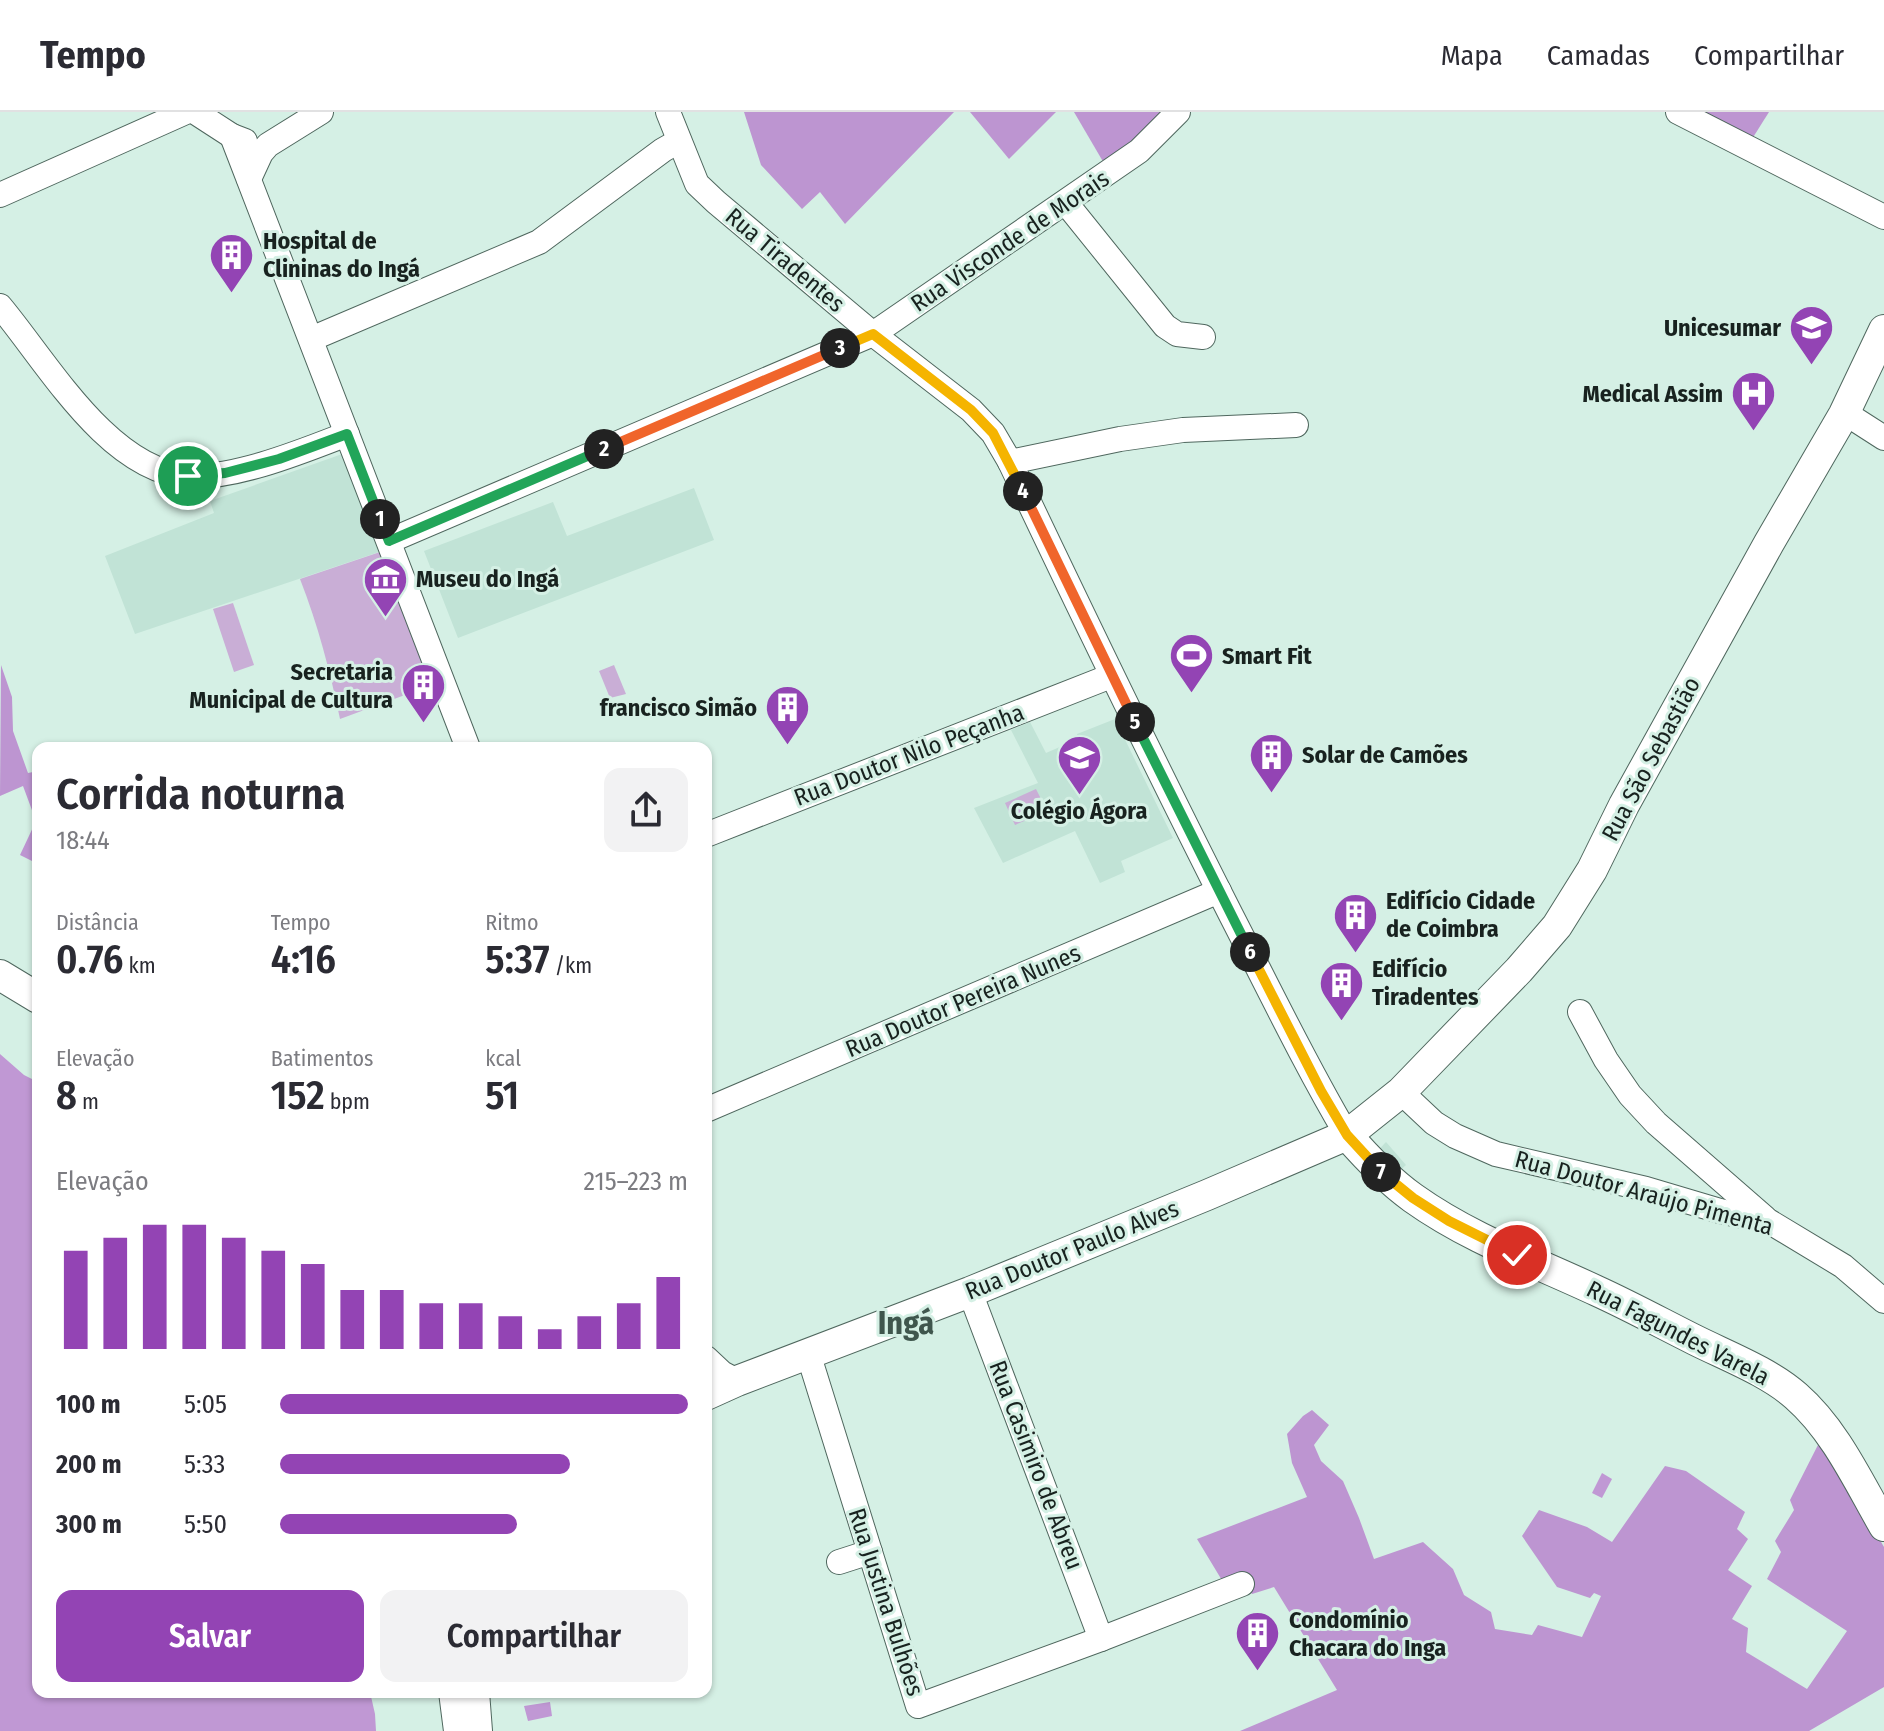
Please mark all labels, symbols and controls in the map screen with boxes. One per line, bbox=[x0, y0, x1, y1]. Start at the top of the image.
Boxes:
text: Tempo bbox=[40, 32, 146, 78]
text: Mapa bbox=[1441, 39, 1503, 72]
text: Camadas bbox=[1547, 39, 1650, 72]
text: Compartilhar bbox=[1694, 39, 1844, 72]
street label: Rua Visconde de Morais bbox=[906, 164, 1114, 318]
street label: Rua Tiradentes bbox=[720, 202, 850, 318]
place label: Hospital de Clininas do Ingá bbox=[263, 227, 420, 283]
building icon: Hospital de Clininas do Ingá bbox=[208, 231, 256, 294]
school or university icon: Unicesumar bbox=[1788, 304, 1836, 367]
place label: Unicesumar bbox=[1664, 314, 1781, 342]
pin: 3 bbox=[820, 328, 860, 368]
text: 3 bbox=[835, 334, 845, 361]
hospital icon: Medical Assim bbox=[1730, 370, 1778, 433]
place label: Medical Assim bbox=[1582, 380, 1723, 408]
pin: 2 bbox=[584, 429, 624, 469]
text: 2 bbox=[599, 435, 609, 462]
pin bbox=[154, 442, 222, 510]
icon: arrive bbox=[166, 454, 210, 498]
pin: 4 bbox=[1003, 471, 1043, 511]
text: 4 bbox=[1017, 477, 1029, 504]
pin: 1 bbox=[360, 499, 400, 539]
text: 1 bbox=[375, 505, 385, 532]
museum icon: Museu do Ingá bbox=[361, 555, 409, 618]
place label: Museu do Ingá bbox=[416, 565, 559, 593]
sports icon: Smart Fit bbox=[1167, 632, 1215, 695]
place label: Smart Fit bbox=[1222, 642, 1312, 670]
place label: Secretaria Municipal de Cultura bbox=[189, 658, 393, 714]
building icon: Secretaria Municipal de Cultura bbox=[400, 662, 448, 725]
street label: Rua São Sebastião bbox=[1596, 672, 1706, 846]
building icon: francisco Simão bbox=[764, 684, 812, 747]
place label: francisco Simão bbox=[600, 694, 757, 722]
street label: Rua Doutor Nilo Peçanha bbox=[790, 698, 1028, 812]
pin: 5 bbox=[1115, 702, 1155, 742]
text: 5 bbox=[1130, 708, 1140, 735]
building icon: Solar de Camões bbox=[1247, 731, 1295, 794]
school or university icon: Colégio Ágora bbox=[1055, 733, 1103, 796]
place label: Solar de Camões bbox=[1302, 741, 1468, 769]
text: Corrida noturna bbox=[56, 768, 345, 821]
button: share bbox=[604, 768, 688, 852]
place label: Colégio Ágora bbox=[1011, 796, 1147, 825]
text: 18:44 bbox=[56, 825, 110, 856]
place label: Edifício Cidade de Coimbra bbox=[1386, 887, 1535, 943]
building icon: Edifício Cidade de Coimbra bbox=[1331, 891, 1379, 954]
text: Distância bbox=[56, 909, 139, 936]
text: Tempo bbox=[271, 909, 331, 936]
text: Ritmo bbox=[485, 909, 539, 936]
pin: 6 bbox=[1230, 932, 1270, 972]
text: 0.76 bbox=[56, 936, 123, 984]
text: 4:16 bbox=[271, 936, 336, 984]
text: 5:37 bbox=[485, 936, 550, 984]
text: 6 bbox=[1244, 938, 1256, 965]
street label: Rua Doutor Pereira Nunes bbox=[841, 939, 1085, 1063]
text: km bbox=[123, 952, 156, 979]
text: /km bbox=[550, 952, 592, 979]
place label: Edifício Tiradentes bbox=[1372, 955, 1479, 1011]
building icon: Edifício Tiradentes bbox=[1317, 959, 1365, 1022]
text: Elevação bbox=[56, 1045, 134, 1072]
text: Batimentos bbox=[271, 1045, 373, 1072]
text: kcal bbox=[485, 1045, 521, 1072]
text: 8 bbox=[56, 1072, 77, 1120]
text: 152 bbox=[271, 1072, 325, 1120]
text: 51 bbox=[485, 1072, 519, 1120]
text: m bbox=[77, 1088, 99, 1115]
text: bpm bbox=[325, 1088, 370, 1115]
street label: Rua Doutor Araújo Pimenta bbox=[1512, 1145, 1776, 1241]
pin: 7 bbox=[1361, 1152, 1401, 1192]
text: 7 bbox=[1376, 1158, 1386, 1185]
text: Elevação bbox=[56, 1166, 149, 1197]
text: 215–223 m bbox=[584, 1166, 688, 1197]
street label: Rua Doutor Paulo Alves bbox=[961, 1194, 1183, 1306]
pin bbox=[1483, 1221, 1551, 1289]
icon: check bbox=[1495, 1233, 1539, 1277]
street label: Rua Fagundes Varela bbox=[1582, 1275, 1774, 1391]
district label: Ingá bbox=[878, 1304, 934, 1342]
street label: Rua Casimiro de Abreu bbox=[983, 1357, 1089, 1573]
text: 100 m bbox=[56, 1389, 121, 1420]
text: 5:05 bbox=[184, 1389, 227, 1420]
text: 200 m bbox=[56, 1449, 122, 1480]
text: 5:33 bbox=[184, 1449, 225, 1480]
street label: Rua Justina Bulhões bbox=[842, 1505, 930, 1699]
text: 300 m bbox=[56, 1509, 122, 1540]
text: 5:50 bbox=[184, 1509, 227, 1540]
button: Salvar bbox=[56, 1590, 364, 1682]
button: Compartilhar bbox=[380, 1590, 688, 1682]
place label: Condomínio Chacara do Inga bbox=[1289, 1606, 1446, 1662]
building icon: Condomínio Chacara do Inga bbox=[1234, 1610, 1282, 1673]

